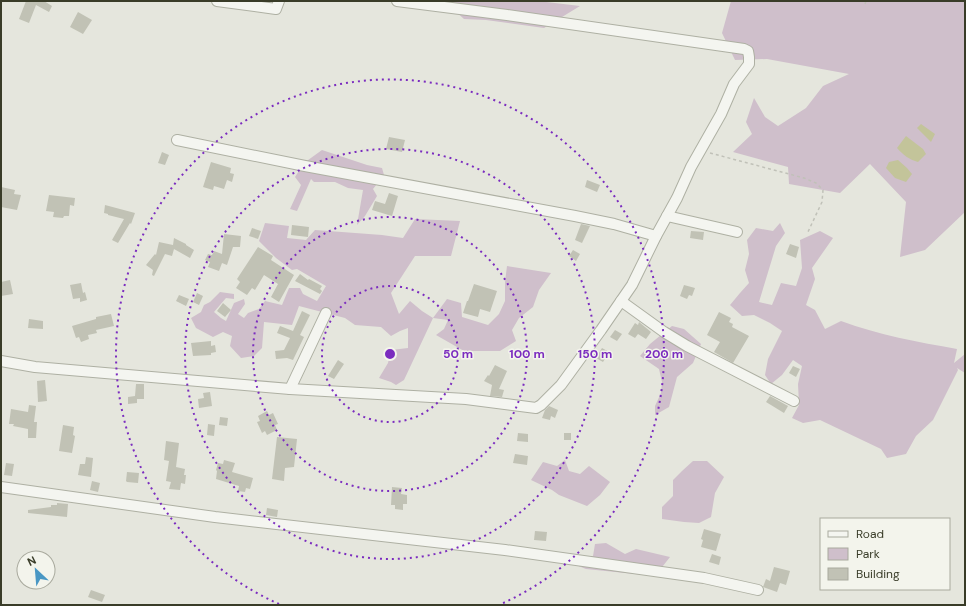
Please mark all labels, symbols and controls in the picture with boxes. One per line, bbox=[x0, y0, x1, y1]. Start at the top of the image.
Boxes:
text: 50 m bbox=[443, 346, 473, 362]
text: 100 m bbox=[509, 346, 545, 362]
text: 150 m bbox=[578, 346, 612, 362]
text: 200 m bbox=[645, 346, 683, 362]
centre of rings bbox=[383, 347, 397, 361]
legend bbox=[820, 518, 950, 590]
text: Road bbox=[856, 526, 884, 542]
text: Park bbox=[856, 546, 880, 562]
north arrow bbox=[16, 550, 56, 590]
text: N bbox=[25, 553, 38, 569]
text: Building bbox=[856, 566, 900, 582]

